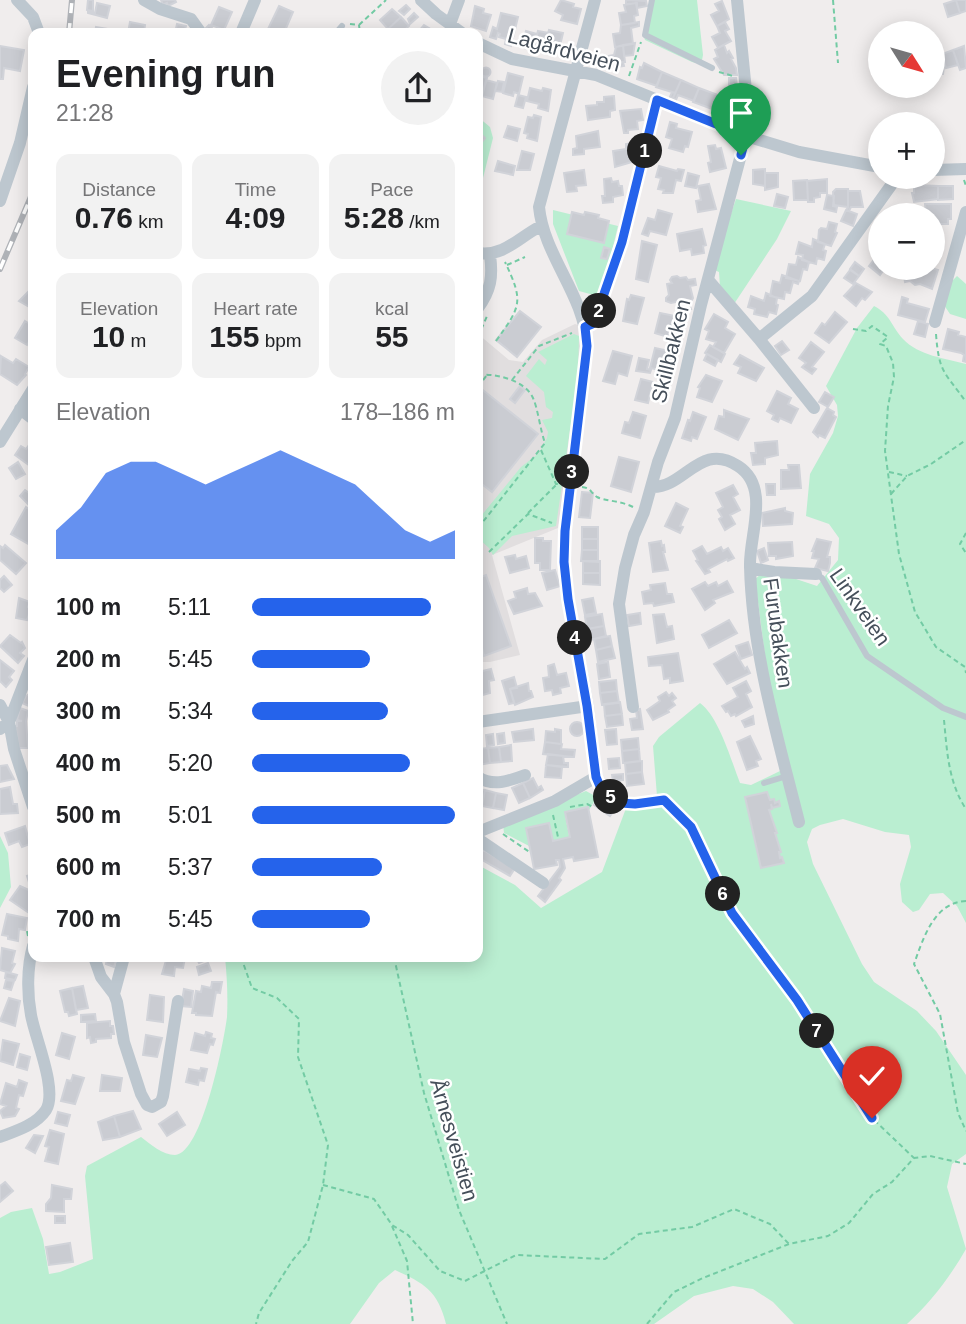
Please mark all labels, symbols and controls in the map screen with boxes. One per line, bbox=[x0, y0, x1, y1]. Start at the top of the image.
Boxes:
north arrow bbox=[868, 21, 945, 98]
map controls bbox=[868, 21, 945, 280]
street label: Lagårdveien bbox=[505, 23, 623, 76]
button: share bbox=[381, 51, 455, 125]
text: Evening run bbox=[56, 53, 276, 95]
pin bbox=[711, 83, 771, 155]
icon: arrive bbox=[722, 94, 760, 132]
text: 21:28 bbox=[56, 100, 114, 126]
button: + bbox=[868, 112, 945, 189]
pin: 1 bbox=[628, 134, 662, 168]
text: 1 bbox=[639, 140, 650, 161]
text: Distance bbox=[82, 179, 156, 200]
text: Time bbox=[235, 179, 276, 200]
text: Pace bbox=[370, 179, 413, 200]
text: 0.76 bbox=[75, 201, 133, 234]
text: 4:09 bbox=[225, 201, 286, 234]
text: 5:28 bbox=[344, 201, 404, 234]
button: − bbox=[868, 203, 945, 280]
text: km bbox=[133, 211, 164, 232]
text: /km bbox=[404, 211, 440, 232]
pin: 2 bbox=[582, 294, 616, 328]
street label: Skillbakken bbox=[647, 297, 695, 405]
text: Elevation bbox=[80, 298, 158, 319]
text: Heart rate bbox=[213, 298, 298, 319]
text: kcal bbox=[375, 298, 409, 319]
text: 2 bbox=[593, 300, 604, 321]
text: 10 bbox=[92, 320, 125, 353]
text: 155 bbox=[209, 320, 259, 353]
text: 55 bbox=[375, 320, 409, 353]
text: m bbox=[125, 330, 146, 351]
text: bpm bbox=[259, 330, 302, 351]
text: Elevation bbox=[56, 399, 151, 425]
text: 178–186 m bbox=[340, 399, 455, 425]
pin: 3 bbox=[554, 454, 590, 490]
text: 3 bbox=[566, 461, 577, 482]
street label: Linkveien bbox=[826, 564, 895, 650]
street label: Furubakken bbox=[759, 576, 798, 689]
text: 100 m bbox=[56, 594, 121, 620]
text: 5:11 bbox=[168, 594, 211, 620]
pin: 4 bbox=[558, 620, 592, 656]
text: 4 bbox=[569, 627, 580, 648]
text: 200 m bbox=[56, 646, 121, 672]
text: 5:45 bbox=[168, 646, 213, 672]
text: 300 m bbox=[56, 698, 121, 724]
text: 5:34 bbox=[168, 698, 213, 724]
text: 400 m bbox=[56, 750, 121, 776]
text: 5:20 bbox=[168, 750, 213, 776]
pin: 5 bbox=[594, 780, 628, 814]
text: 5 bbox=[605, 786, 616, 807]
text: 500 m bbox=[56, 802, 121, 828]
text: 5:01 bbox=[168, 802, 213, 828]
text: 600 m bbox=[56, 854, 121, 880]
text: 5:37 bbox=[168, 854, 213, 880]
pin: 6 bbox=[706, 876, 740, 912]
text: 6 bbox=[717, 883, 728, 904]
text: 700 m bbox=[56, 906, 121, 932]
text: 5:45 bbox=[168, 906, 213, 932]
pin: 7 bbox=[800, 1014, 834, 1048]
text: 7 bbox=[811, 1020, 822, 1041]
pin bbox=[842, 1046, 902, 1118]
icon: check bbox=[853, 1057, 891, 1095]
street label: Årnesveistien bbox=[426, 1076, 483, 1204]

